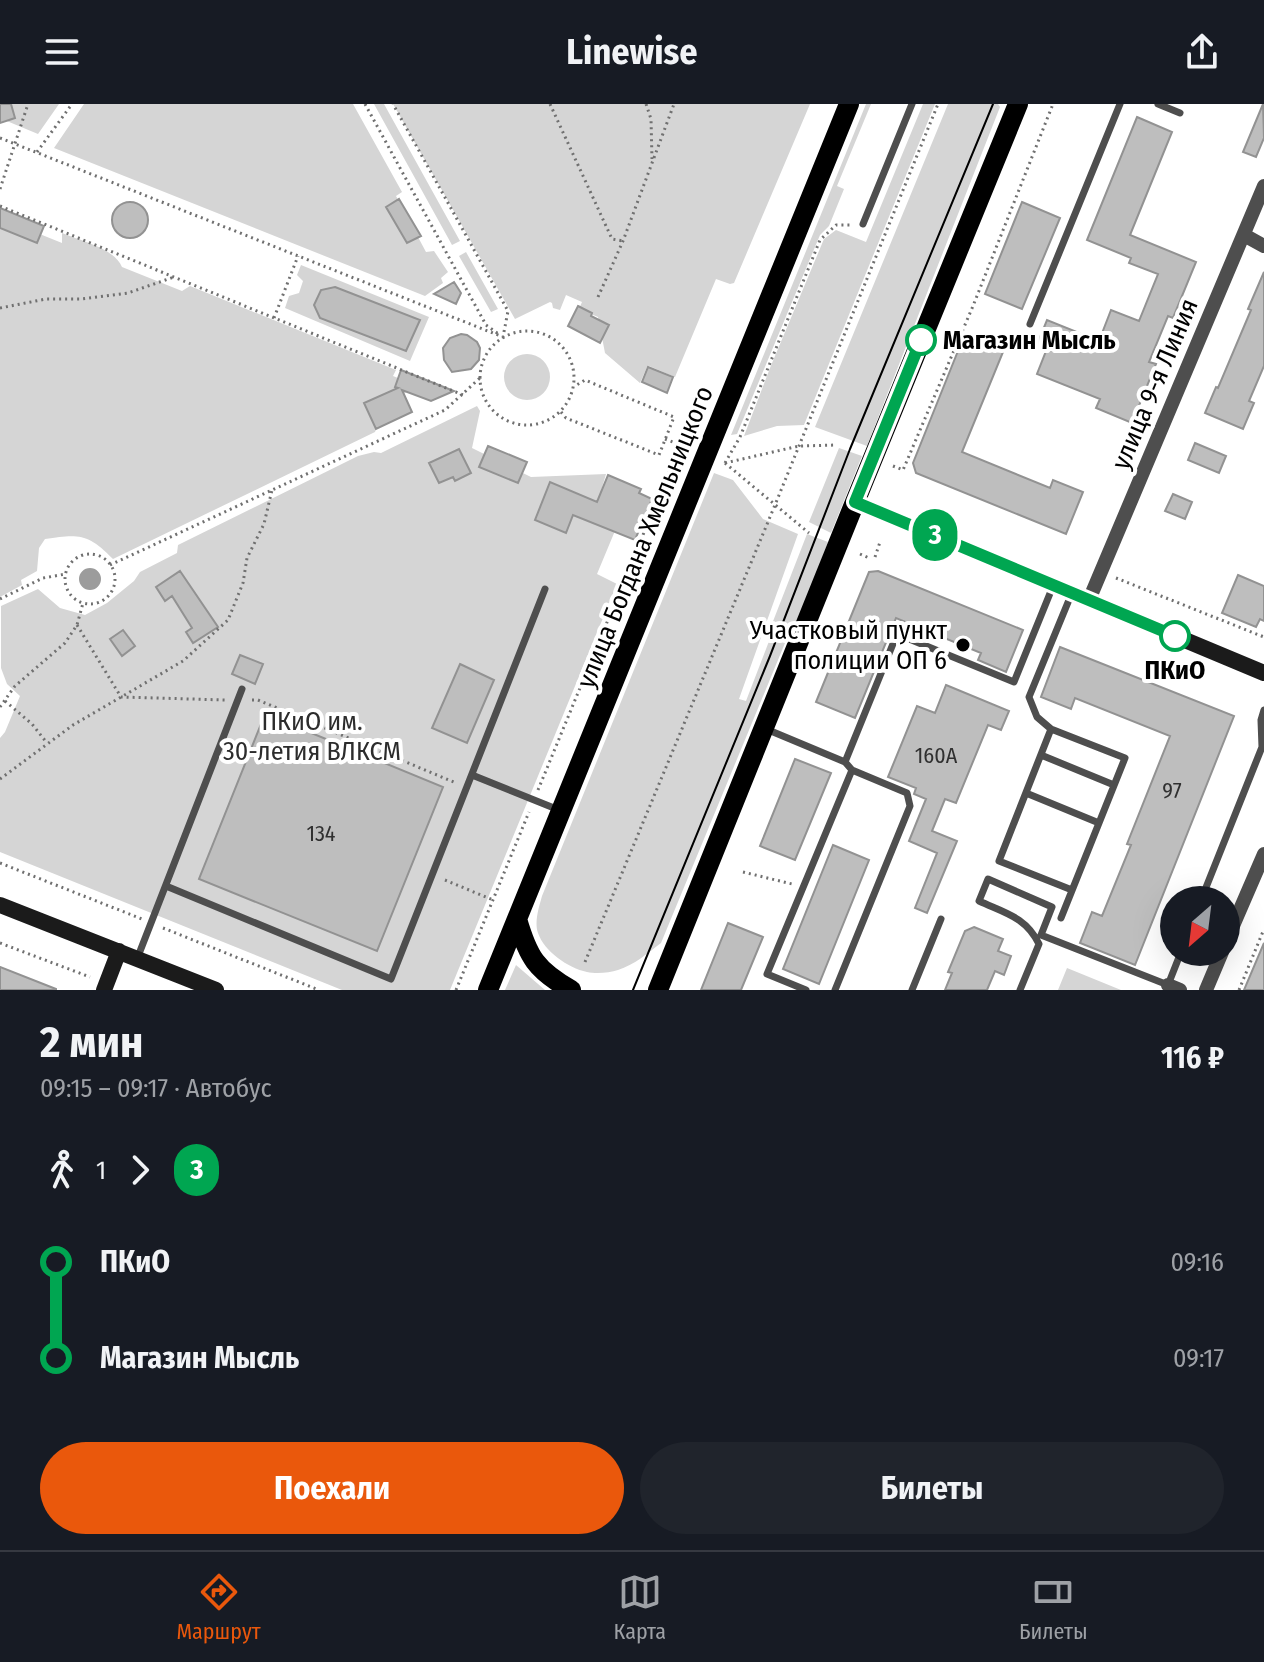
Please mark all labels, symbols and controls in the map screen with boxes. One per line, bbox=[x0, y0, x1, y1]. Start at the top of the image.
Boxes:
icon: menu bbox=[40, 30, 84, 74]
text: Linewise bbox=[566, 30, 698, 74]
icon: share bbox=[1180, 30, 1224, 74]
street label: улица 9-я Линия bbox=[1105, 294, 1205, 474]
marker: Магазин Мысль bbox=[906, 325, 936, 355]
place label: Магазин Мысль bbox=[943, 325, 1116, 356]
street label: улица Богдана Хмельницкого bbox=[570, 382, 720, 692]
line badge: 3 bbox=[909, 509, 961, 561]
text: 3 bbox=[928, 518, 942, 551]
place label: Участковый пункт полиции ОП 6 bbox=[749, 615, 947, 676]
marker: ПКиО bbox=[1160, 621, 1190, 651]
marker: Участковый пункт полиции ОП 6 bbox=[954, 636, 972, 654]
place label: ПКиО bbox=[1145, 655, 1205, 686]
park label: ПКиО им. 30-летия ВЛКСМ bbox=[223, 706, 401, 767]
house number: 160А bbox=[915, 742, 958, 769]
house number: 97 bbox=[1162, 777, 1182, 804]
house number: 134 bbox=[306, 820, 336, 847]
north arrow bbox=[1160, 886, 1240, 966]
map controls bbox=[1160, 886, 1240, 966]
text: 2 мин bbox=[40, 1016, 143, 1069]
text: 116 ₽ bbox=[1161, 1040, 1224, 1076]
text: 09:15 – 09:17 · Автобус bbox=[40, 1073, 272, 1104]
icon: walk bbox=[40, 1148, 84, 1192]
icon: forward bbox=[118, 1148, 162, 1192]
text: 3 bbox=[190, 1153, 203, 1186]
text: 1 bbox=[96, 1155, 106, 1186]
text: ПКиО bbox=[100, 1244, 170, 1280]
text: 09:16 bbox=[1171, 1247, 1224, 1278]
text: Магазин Мысль bbox=[100, 1340, 299, 1376]
text: 09:17 bbox=[1173, 1343, 1224, 1374]
button: Поехали bbox=[40, 1442, 624, 1534]
button: Билеты bbox=[640, 1442, 1224, 1534]
tab: Маршрут bbox=[176, 1570, 261, 1645]
tab: Карта bbox=[614, 1570, 666, 1645]
tab: Билеты bbox=[1019, 1570, 1088, 1645]

